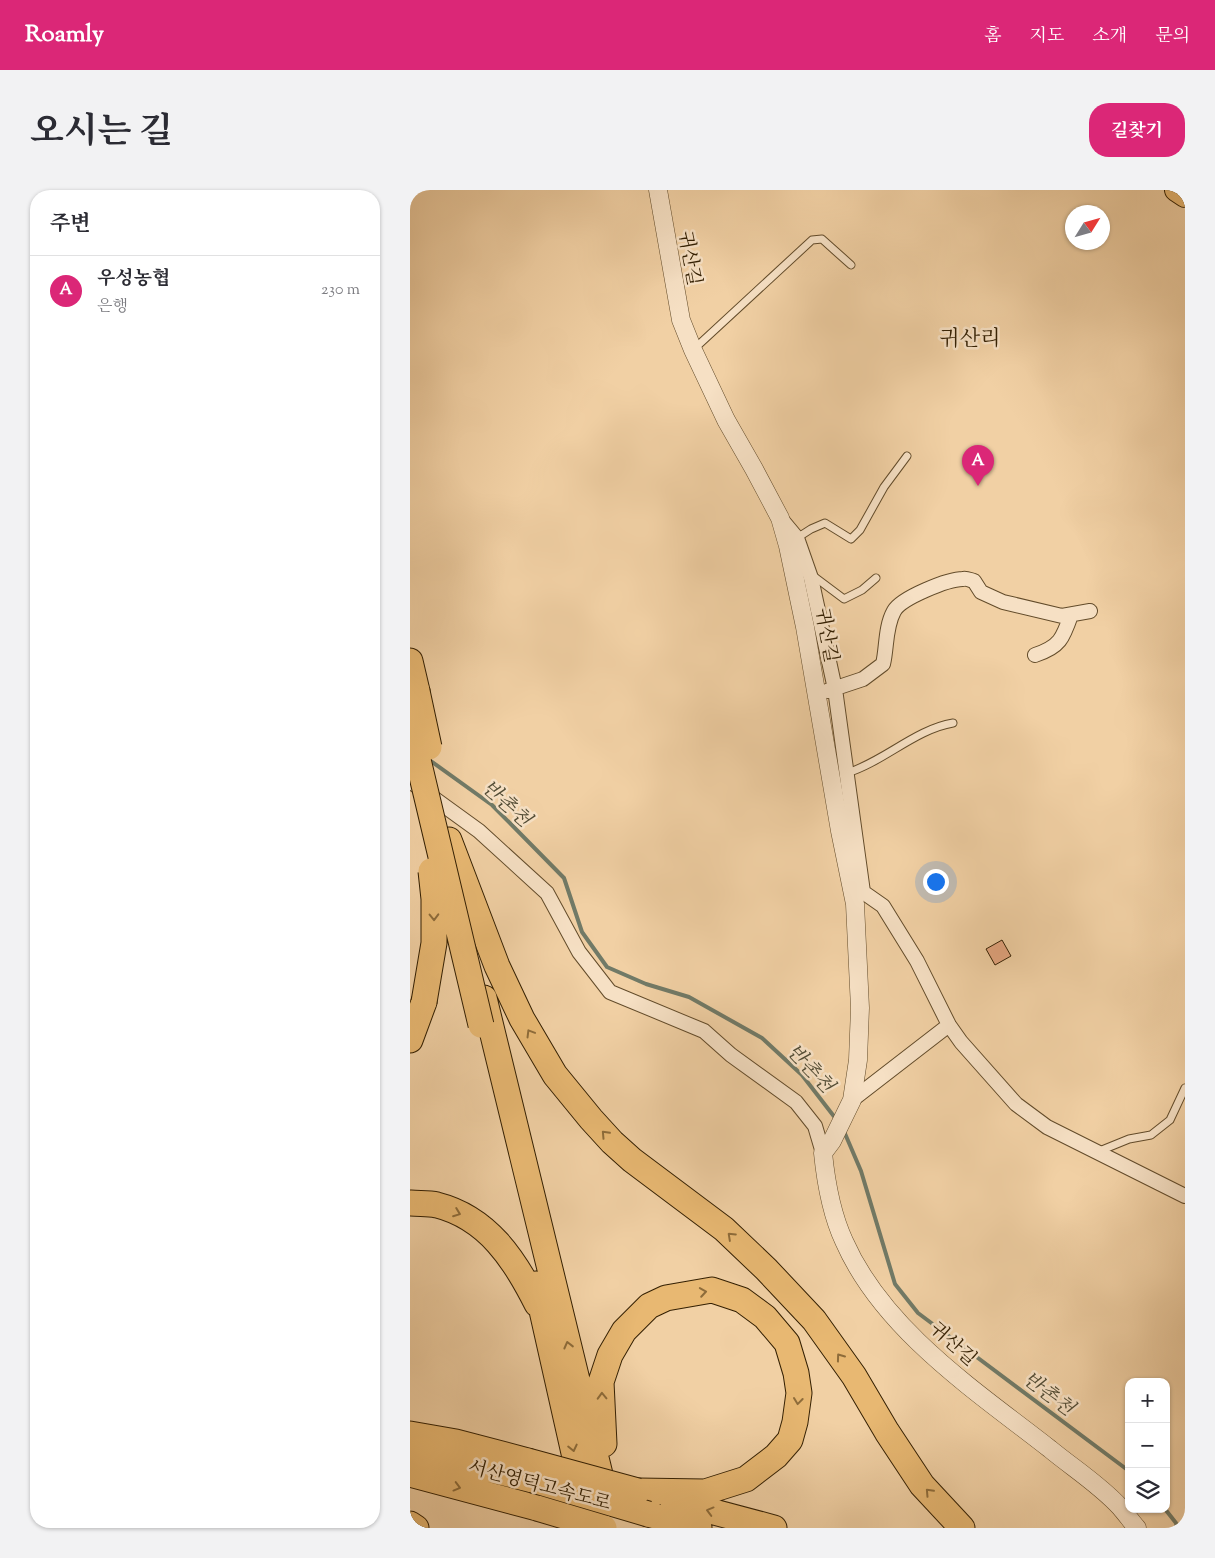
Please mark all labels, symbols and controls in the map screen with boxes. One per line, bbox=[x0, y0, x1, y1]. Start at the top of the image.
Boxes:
text: Roamly bbox=[25, 18, 104, 52]
text: 홈 bbox=[984, 24, 1002, 50]
text: 지도 bbox=[1030, 24, 1064, 50]
text: 소개 bbox=[1092, 24, 1127, 50]
text: 문의 bbox=[1155, 24, 1190, 50]
button: 길찾기 bbox=[1089, 103, 1185, 157]
text: 오시는 길 bbox=[30, 108, 173, 159]
north arrow bbox=[1065, 205, 1110, 250]
text: 주변 bbox=[50, 210, 91, 240]
street label: 귀산길 bbox=[670, 229, 707, 288]
text: 우성농협 bbox=[97, 266, 170, 293]
text: A bbox=[60, 279, 73, 302]
text: 230 m bbox=[321, 279, 360, 302]
text: 은행 bbox=[97, 296, 128, 319]
district label: 귀산리 bbox=[940, 325, 1000, 355]
pin: A bbox=[962, 445, 994, 486]
street label: 귀산길 bbox=[807, 606, 844, 665]
water label: 반촌천 bbox=[474, 775, 538, 836]
your location bbox=[923, 869, 949, 895]
one-way arrow bbox=[429, 914, 439, 921]
one-way arrow bbox=[526, 1030, 536, 1039]
water label: 반촌천 bbox=[779, 1039, 841, 1102]
one-way arrow bbox=[602, 1131, 611, 1140]
one-way arrow bbox=[452, 1207, 461, 1217]
one-way arrow bbox=[728, 1233, 737, 1242]
one-way arrow bbox=[699, 1287, 708, 1297]
street label: 귀산길 bbox=[923, 1316, 982, 1373]
one-way arrow bbox=[563, 1340, 574, 1349]
one-way arrow bbox=[837, 1353, 846, 1362]
water label: 반촌천 bbox=[1016, 1366, 1081, 1425]
map controls bbox=[1125, 1378, 1170, 1513]
button: + bbox=[1125, 1378, 1170, 1423]
one-way arrow bbox=[596, 1392, 607, 1400]
one-way arrow bbox=[793, 1397, 804, 1405]
button: − bbox=[1125, 1423, 1170, 1468]
one-way arrow bbox=[567, 1444, 578, 1453]
street label: 서산영덕고속도로 bbox=[465, 1454, 614, 1518]
button: layers bbox=[1125, 1468, 1170, 1513]
one-way arrow bbox=[453, 1481, 461, 1491]
one-way arrow bbox=[926, 1489, 935, 1498]
one-way arrow bbox=[707, 1506, 715, 1516]

